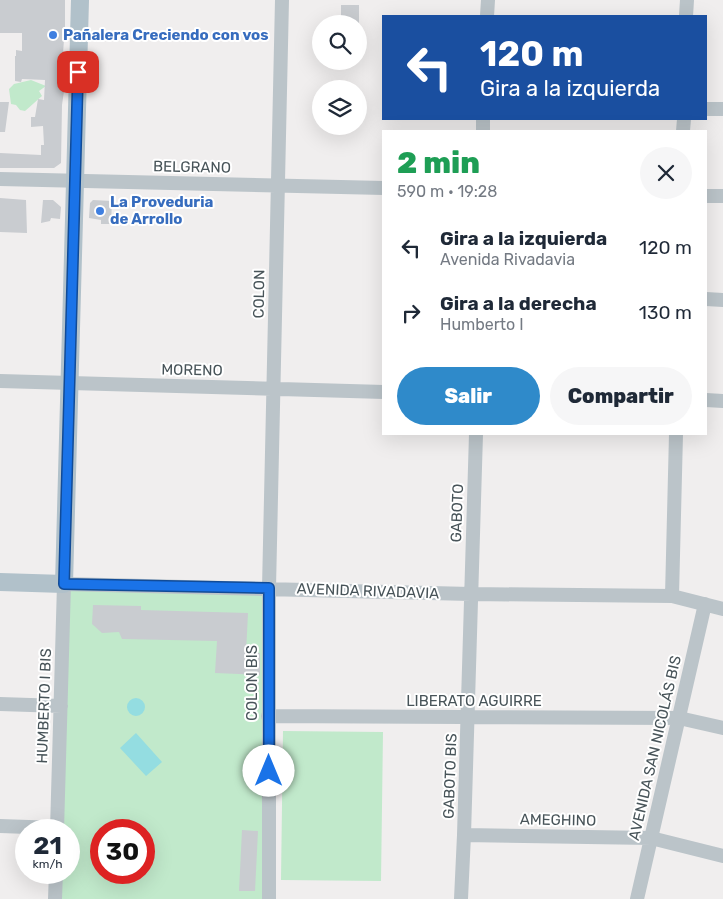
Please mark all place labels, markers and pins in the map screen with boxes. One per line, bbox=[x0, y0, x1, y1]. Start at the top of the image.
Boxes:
place label: Pañalera Creciendo con vos bbox=[63, 26, 269, 44]
marker: Pañalera Creciendo con vos bbox=[47, 29, 59, 41]
pin bbox=[57, 51, 99, 93]
place label: La Proveduria de Arrollo bbox=[110, 193, 213, 228]
marker: La Proveduria de Arrollo bbox=[94, 205, 106, 217]

